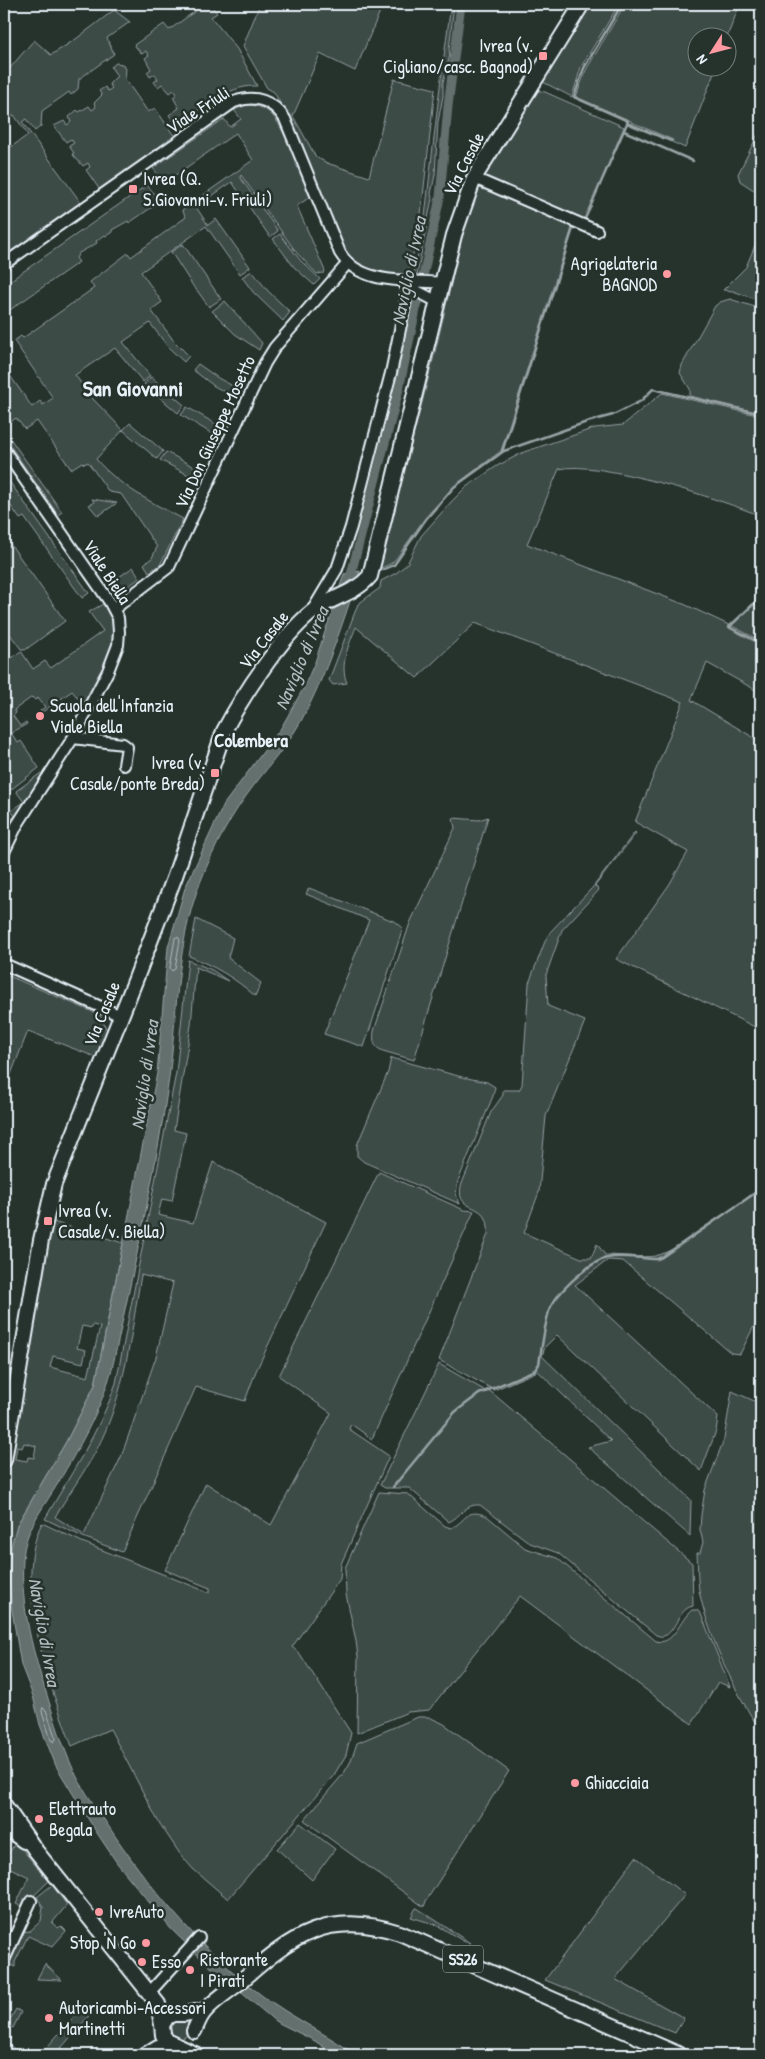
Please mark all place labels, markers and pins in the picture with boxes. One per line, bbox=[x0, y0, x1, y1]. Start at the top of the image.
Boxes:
place label: Ivrea (v. Cigliano/casc. Bagnod) bbox=[383, 33, 533, 79]
marker: Ivrea (v. Cigliano/casc. Bagnod) bbox=[537, 50, 549, 62]
place label: Ivrea (Q. S.Giovanni-v. Friuli) bbox=[143, 166, 272, 212]
marker: Ivrea (Q. S.Giovanni-v. Friuli) bbox=[127, 183, 139, 195]
place label: Agrigelateria BAGNOD bbox=[571, 251, 657, 297]
marker: Agrigelateria BAGNOD bbox=[661, 268, 673, 280]
place label: Scuola dell'Infanzia Viale Biella bbox=[50, 693, 173, 739]
marker: Scuola dell'Infanzia Viale Biella bbox=[34, 710, 46, 722]
place label: Ivrea (v. Casale/ponte Breda) bbox=[70, 750, 205, 796]
marker: Ivrea (v. Casale/ponte Breda) bbox=[209, 767, 221, 779]
place label: Ivrea (v. Casale/v. Biella) bbox=[58, 1198, 165, 1244]
marker: Ivrea (v. Casale/v. Biella) bbox=[42, 1215, 54, 1227]
place label: Ghiacciaia bbox=[585, 1770, 648, 1795]
marker: Ghiacciaia bbox=[569, 1777, 581, 1789]
place label: Elettrauto Begala bbox=[49, 1796, 116, 1842]
marker: Elettrauto Begala bbox=[33, 1813, 45, 1825]
place label: IvreAuto bbox=[109, 1899, 164, 1924]
marker: IvreAuto bbox=[93, 1906, 105, 1918]
place label: Stop 'N Go bbox=[70, 1930, 136, 1955]
marker: Stop 'N Go bbox=[140, 1937, 152, 1949]
place label: Ristorante I Pirati bbox=[200, 1947, 268, 1993]
place label: Esso bbox=[152, 1949, 181, 1974]
marker: Esso bbox=[136, 1956, 148, 1968]
marker: Ristorante I Pirati bbox=[184, 1964, 196, 1976]
place label: Autoricambi-Accessori Martinetti bbox=[59, 1995, 206, 2041]
marker: Autoricambi-Accessori Martinetti bbox=[43, 2012, 55, 2024]

